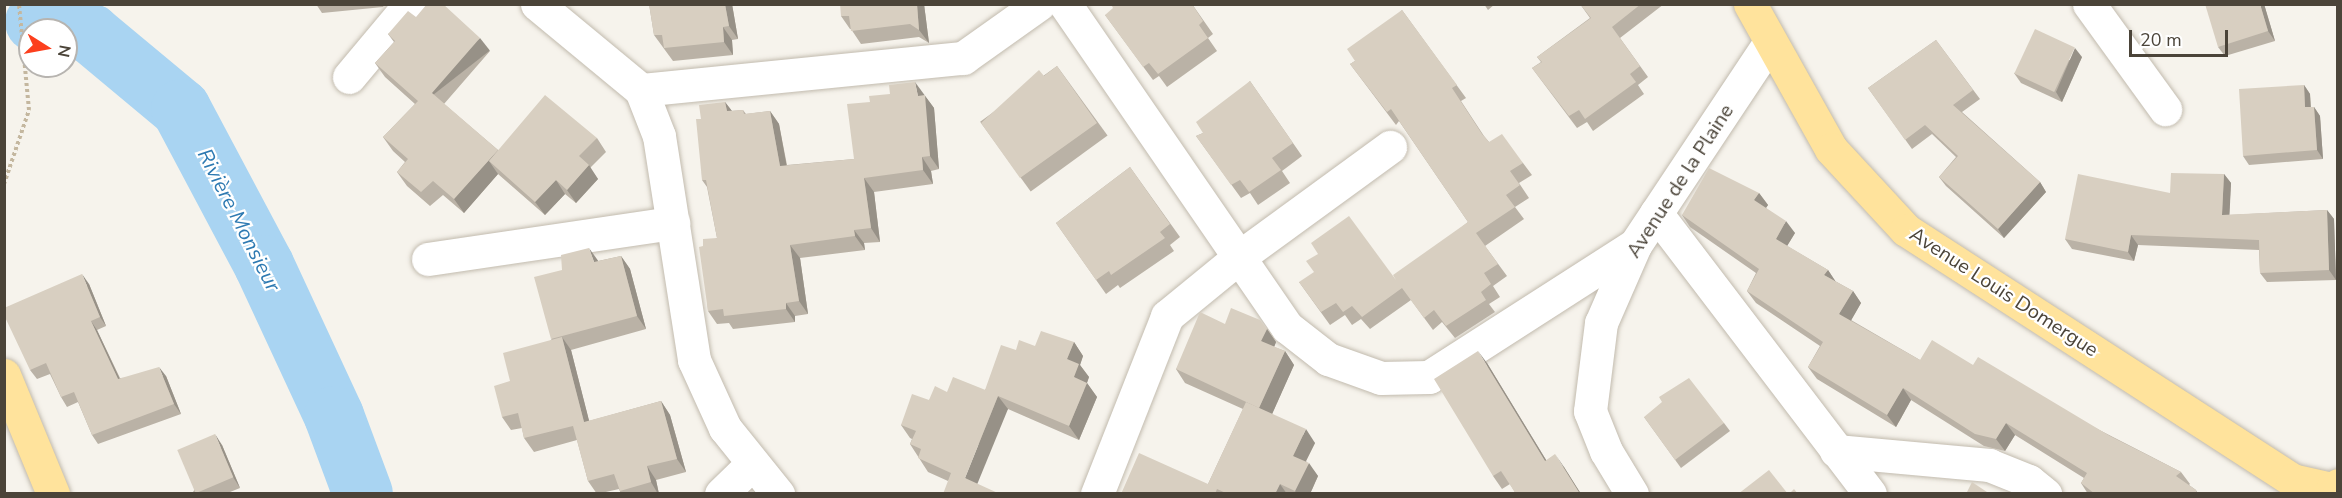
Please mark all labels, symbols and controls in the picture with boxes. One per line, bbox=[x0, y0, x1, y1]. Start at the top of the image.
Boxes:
north arrow bbox=[18, 18, 78, 78]
scale bar bbox=[2132, 18, 2231, 56]
text: 20 m bbox=[2140, 28, 2182, 52]
text: N bbox=[52, 43, 76, 59]
street label: Avenue de la Plaine bbox=[1621, 100, 1739, 262]
water label: Rivière Monsieur bbox=[192, 144, 286, 296]
street label: Avenue Louis Domergue bbox=[1905, 222, 2103, 362]

